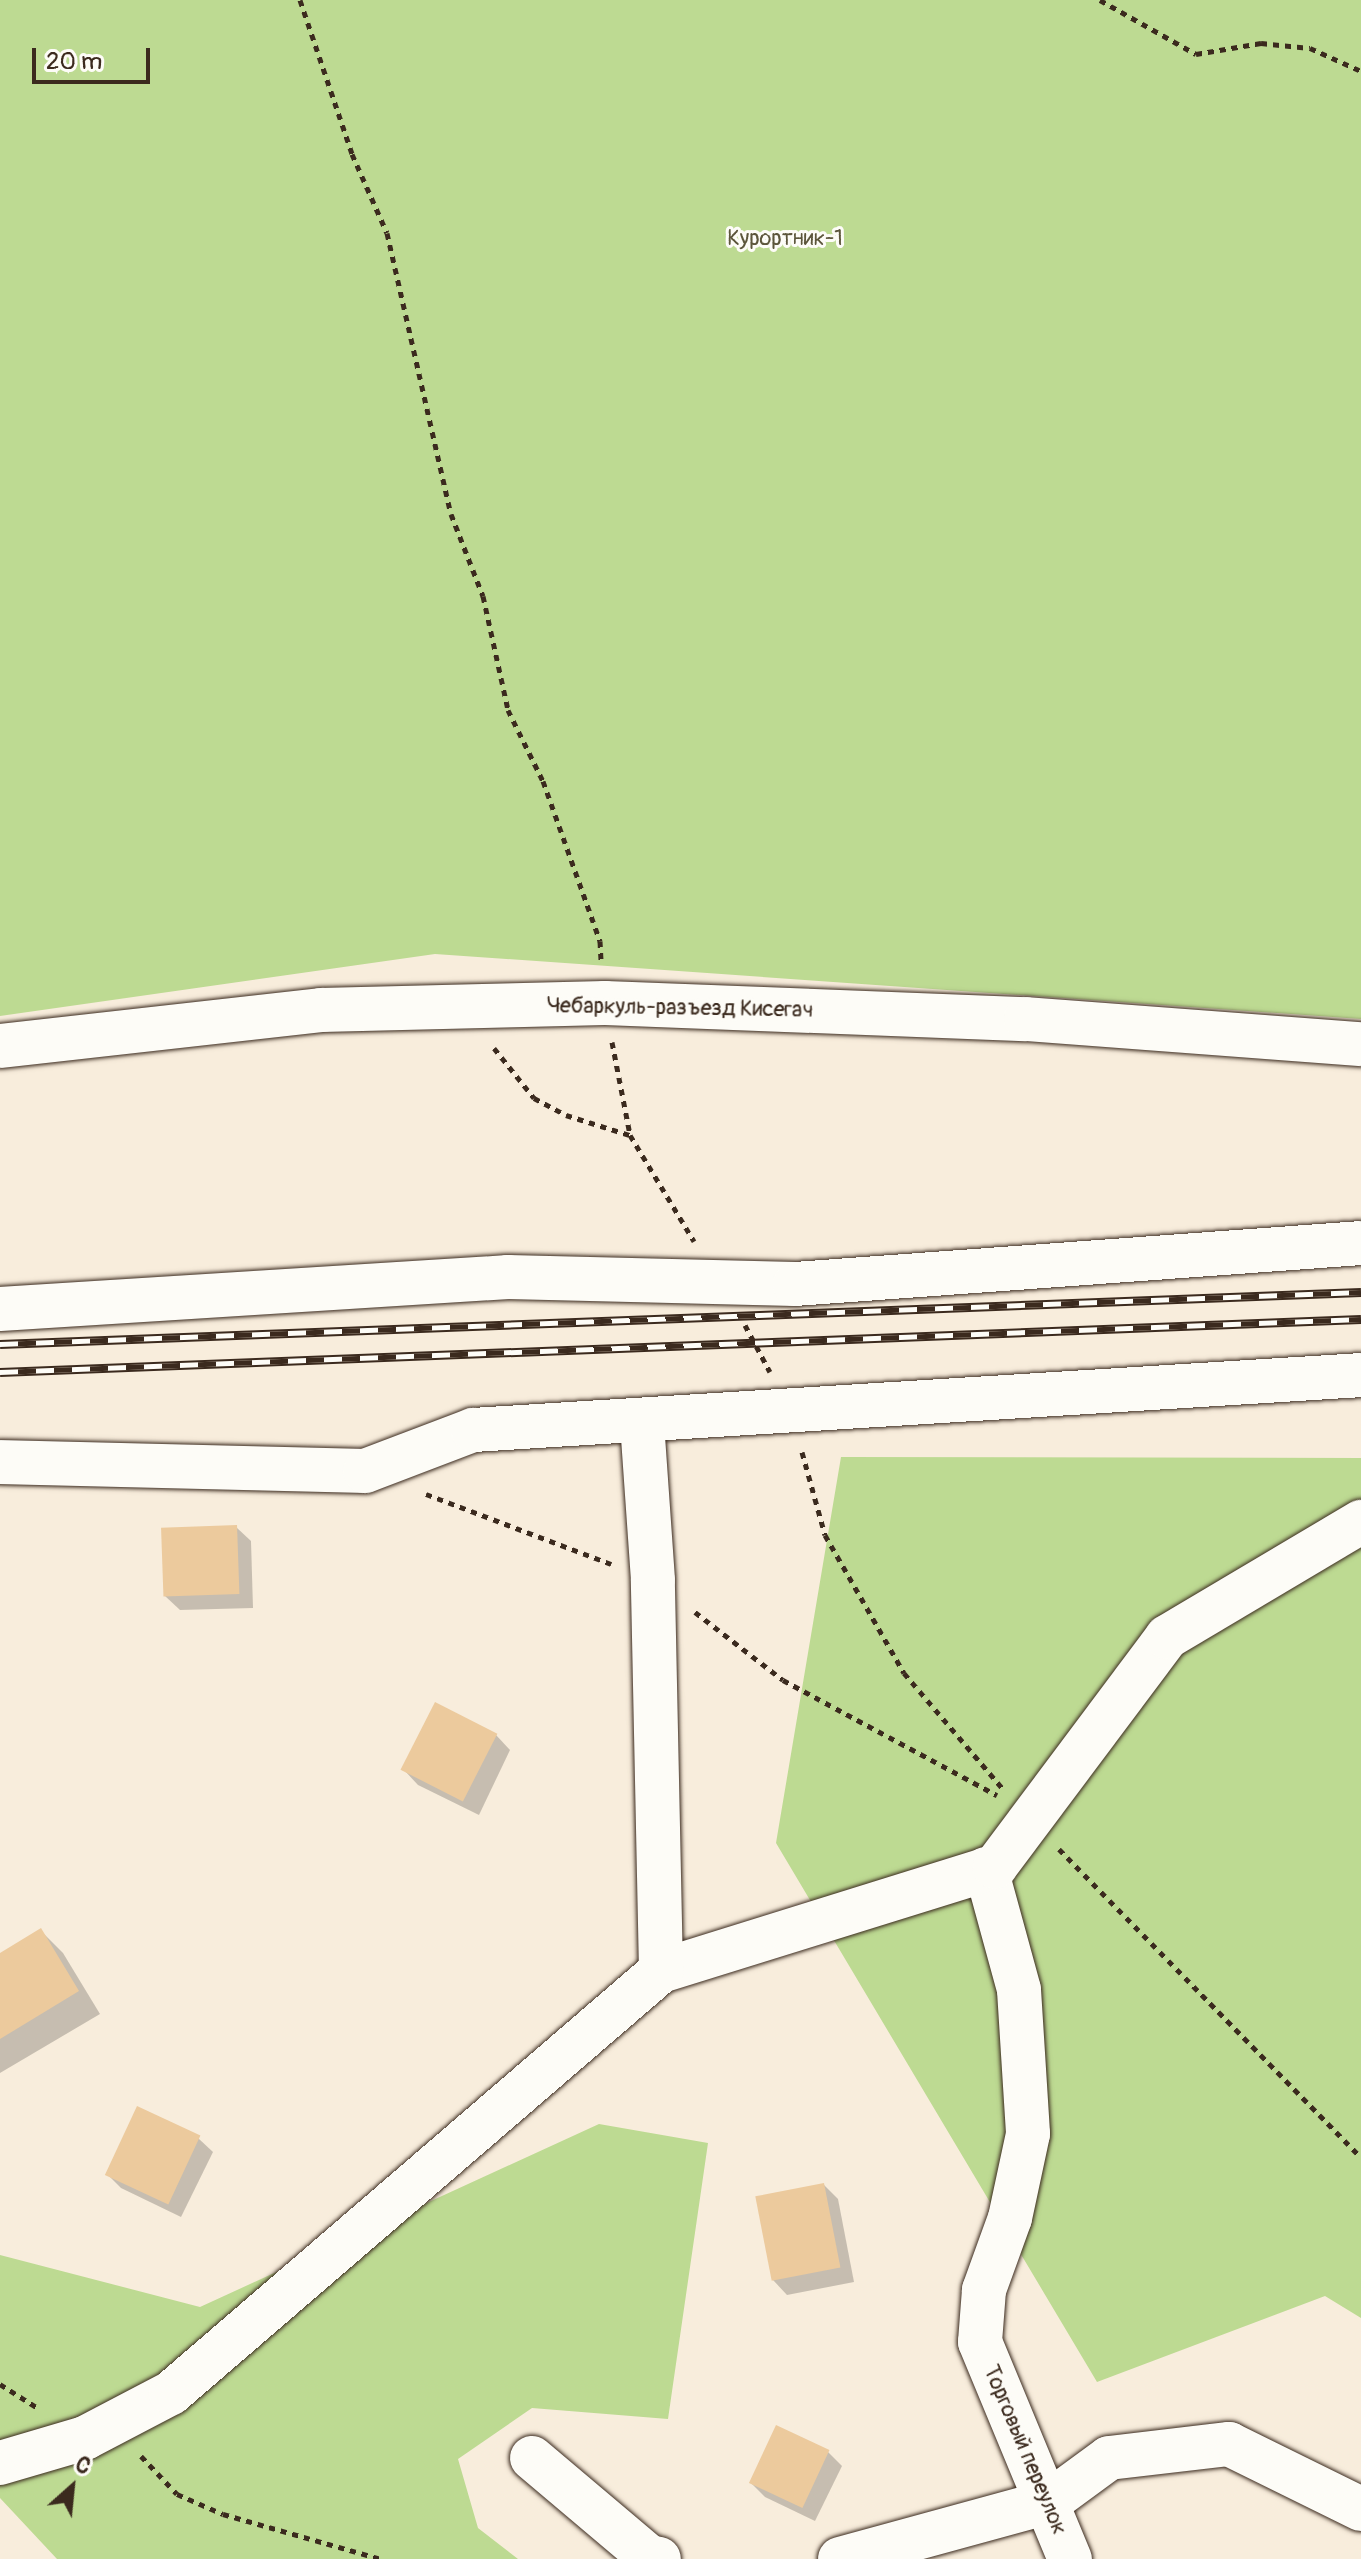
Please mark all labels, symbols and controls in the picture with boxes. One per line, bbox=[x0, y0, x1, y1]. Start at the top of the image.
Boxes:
scale bar bbox=[36, 32, 154, 82]
text: 20 m bbox=[46, 47, 102, 76]
park label: Курортник-1 bbox=[727, 226, 843, 252]
street label: Чебаркуль-разъезд Кисегач bbox=[546, 992, 814, 1024]
street label: Торговый переулок bbox=[977, 2361, 1073, 2539]
north arrow bbox=[32, 2447, 112, 2527]
text: С bbox=[70, 2450, 95, 2481]

